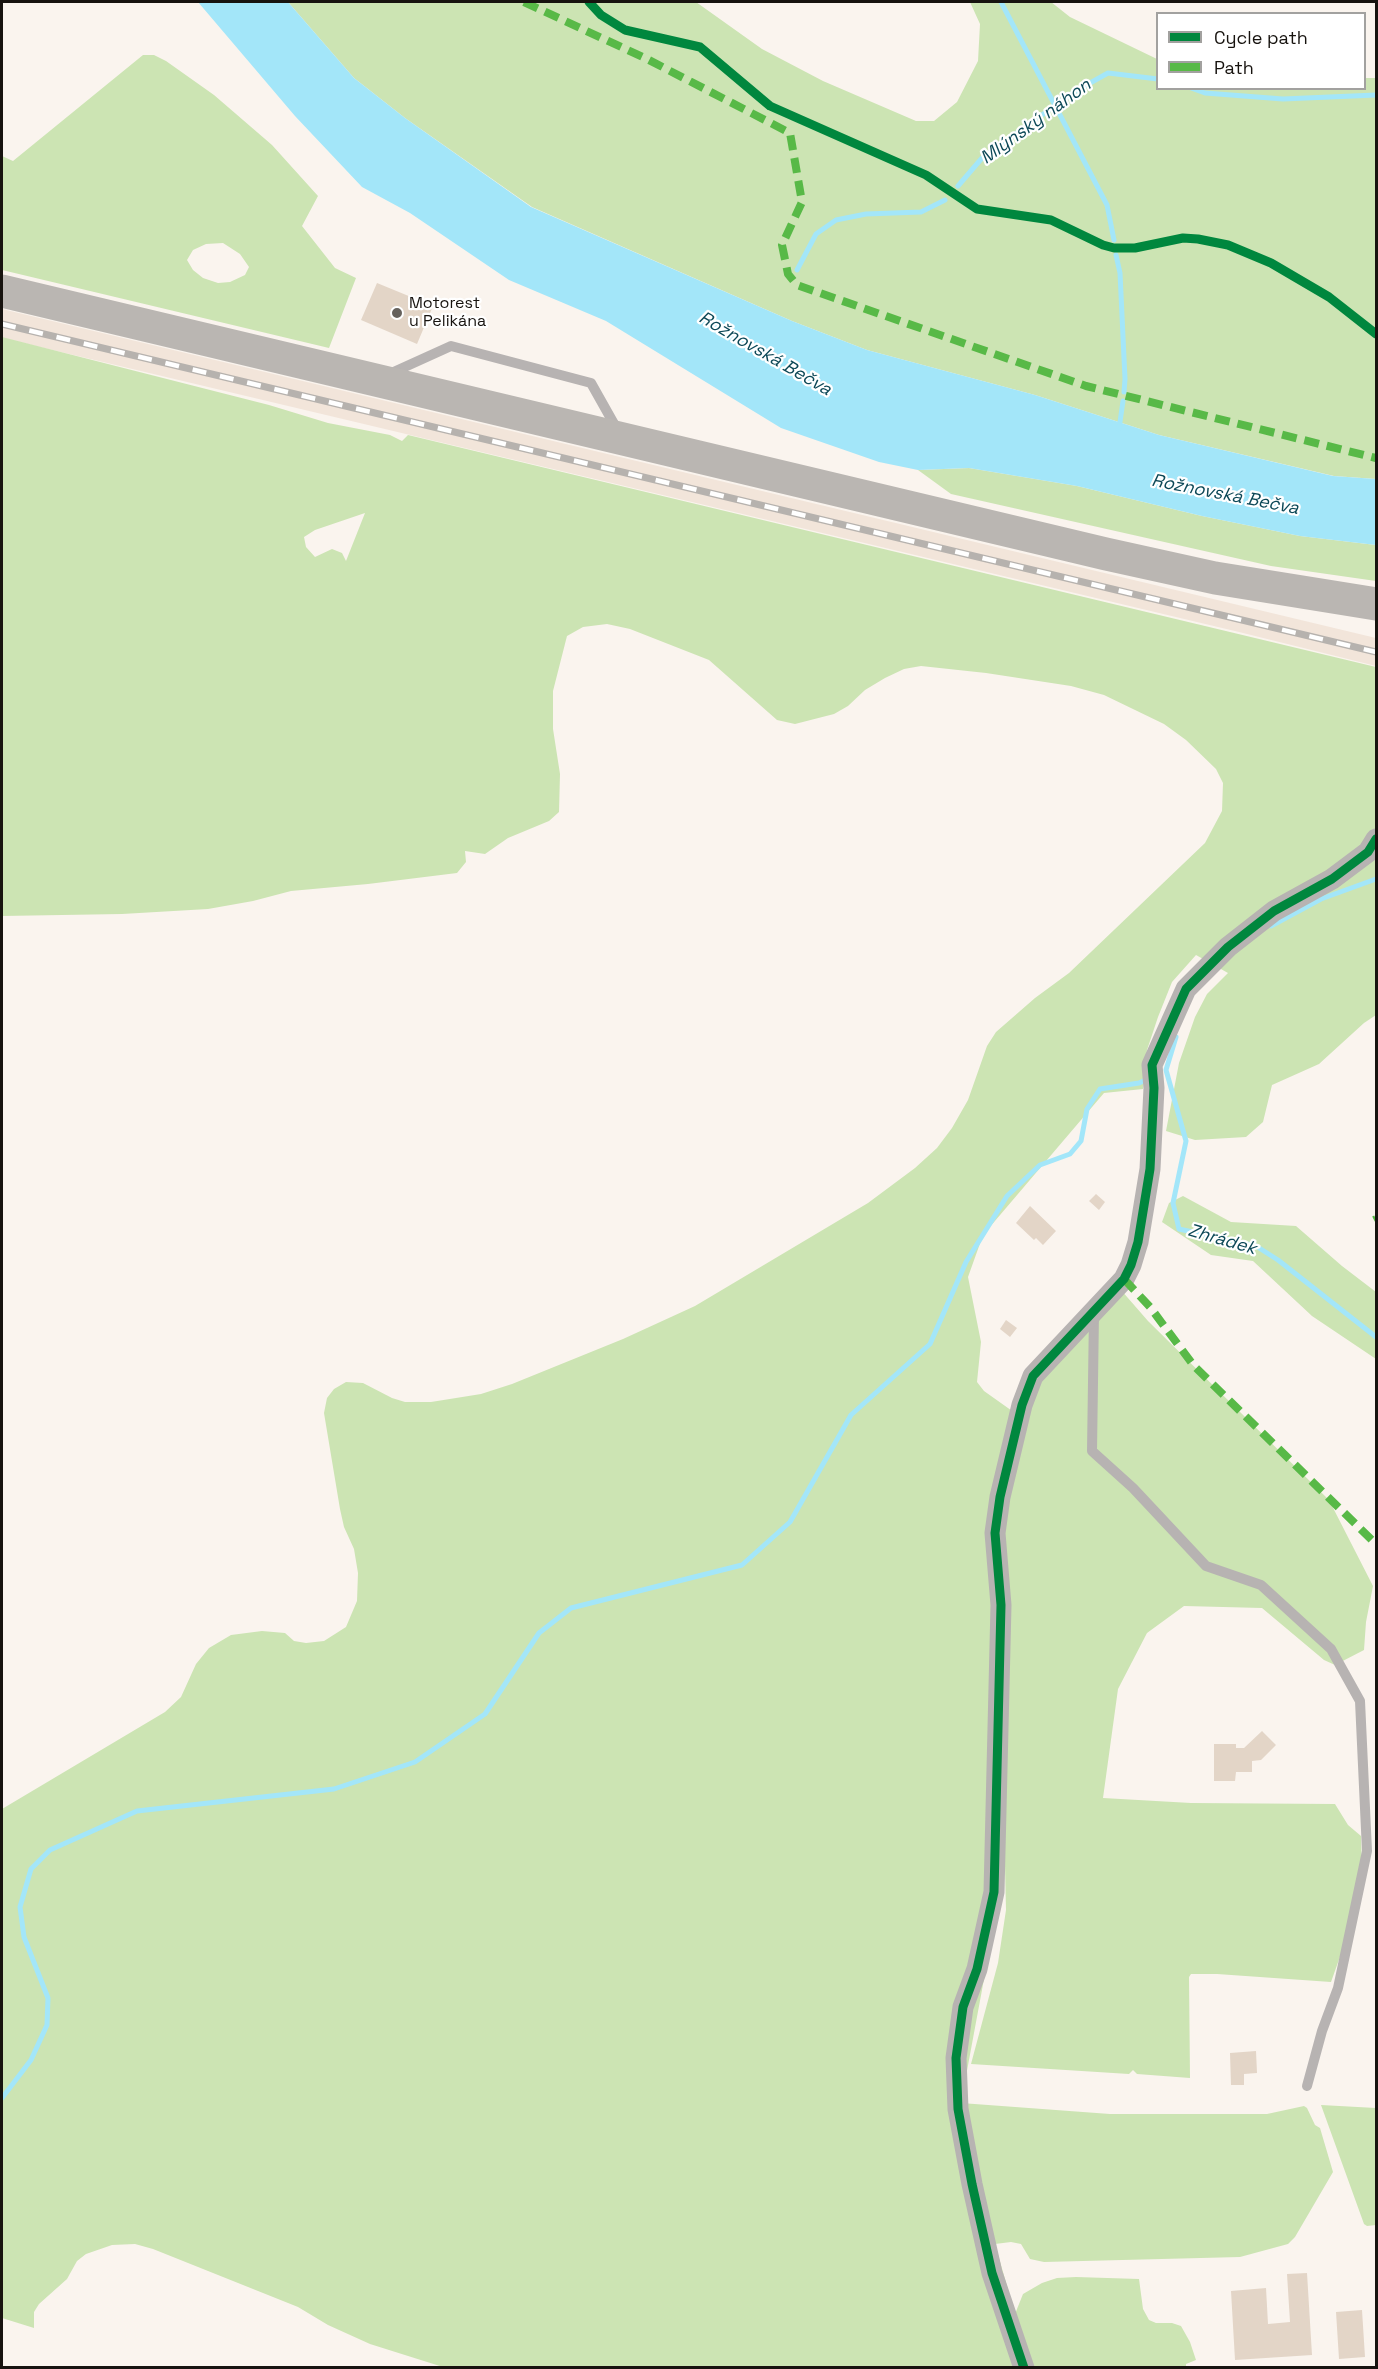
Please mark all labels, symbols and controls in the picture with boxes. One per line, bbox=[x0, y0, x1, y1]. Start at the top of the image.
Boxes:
legend bbox=[1156, 12, 1366, 90]
text: Cycle path bbox=[1214, 26, 1308, 49]
text: Path bbox=[1214, 56, 1254, 79]
water label: Mlýnský náhon bbox=[976, 75, 1096, 169]
place label: Motorest u Pelikána bbox=[409, 294, 486, 332]
marker: Motorest u Pelikána bbox=[390, 306, 404, 320]
water label: Rožnovská Bečva bbox=[695, 307, 835, 401]
water label: Rožnovská Bečva bbox=[1150, 470, 1300, 520]
water label: Zhrádek bbox=[1185, 1220, 1259, 1260]

